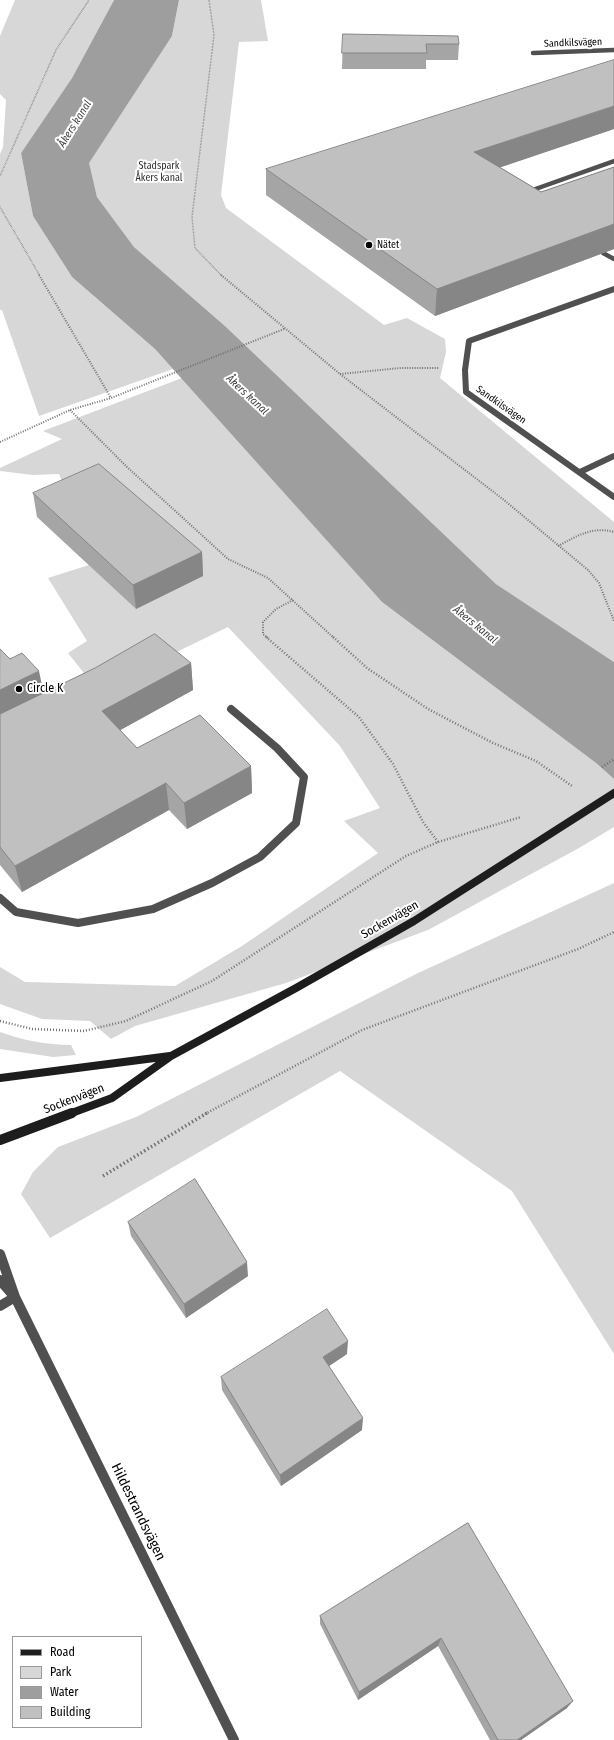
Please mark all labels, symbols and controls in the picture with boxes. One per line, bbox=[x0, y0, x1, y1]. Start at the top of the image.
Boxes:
street label: Sandkilsvägen bbox=[544, 36, 602, 50]
water label: Åkers kanal bbox=[55, 98, 95, 150]
park label: Stadspark Åkers kanal bbox=[136, 160, 182, 184]
place label: Nätet bbox=[377, 239, 399, 251]
marker: Nätet bbox=[364, 240, 374, 250]
water label: Åkers kanal bbox=[223, 372, 271, 418]
street label: Sandkilsvägen bbox=[474, 383, 528, 427]
water label: Åkers kanal bbox=[450, 603, 500, 647]
place label: Circle K bbox=[27, 682, 63, 696]
marker: Circle K bbox=[14, 684, 24, 694]
street label: Sockenvägen bbox=[359, 898, 421, 942]
street label: Sockenvägen bbox=[42, 1081, 106, 1117]
street label: Hildestrandsvägen bbox=[107, 1461, 169, 1563]
legend bbox=[12, 1636, 142, 1728]
text: Road bbox=[50, 1645, 75, 1659]
text: Park bbox=[50, 1665, 71, 1679]
text: Water bbox=[50, 1685, 78, 1699]
text: Building bbox=[50, 1705, 90, 1719]

